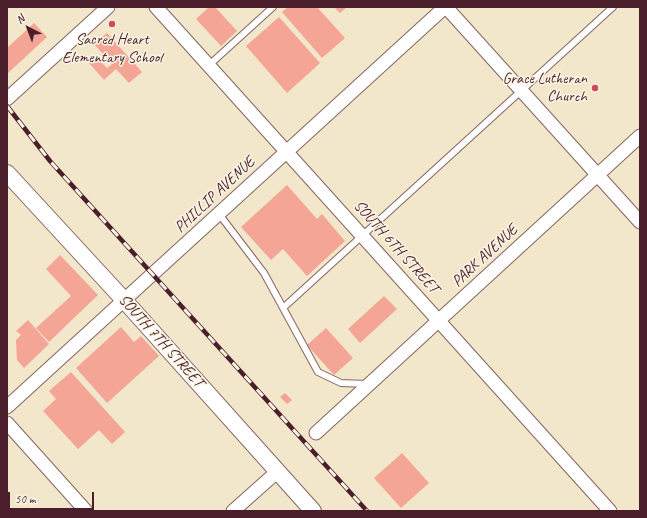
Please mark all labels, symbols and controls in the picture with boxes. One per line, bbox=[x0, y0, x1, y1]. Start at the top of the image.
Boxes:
north arrow bbox=[8, 8, 48, 48]
text: N bbox=[13, 12, 27, 27]
marker: Sacred Heart Elementary School bbox=[107, 19, 117, 29]
place label: Sacred Heart Elementary School bbox=[62, 30, 162, 68]
place label: Grace Lutheran Church bbox=[502, 69, 587, 107]
marker: Grace Lutheran Church bbox=[590, 83, 600, 93]
street label: PHILLIP AVENUE bbox=[171, 153, 259, 237]
street label: SOUTH 6TH STREET bbox=[349, 196, 443, 298]
street label: PARK AVENUE bbox=[448, 221, 522, 291]
street label: SOUTH 7TH STREET bbox=[114, 290, 208, 392]
scale bar bbox=[10, 484, 96, 510]
text: 50 m bbox=[15, 491, 35, 507]

